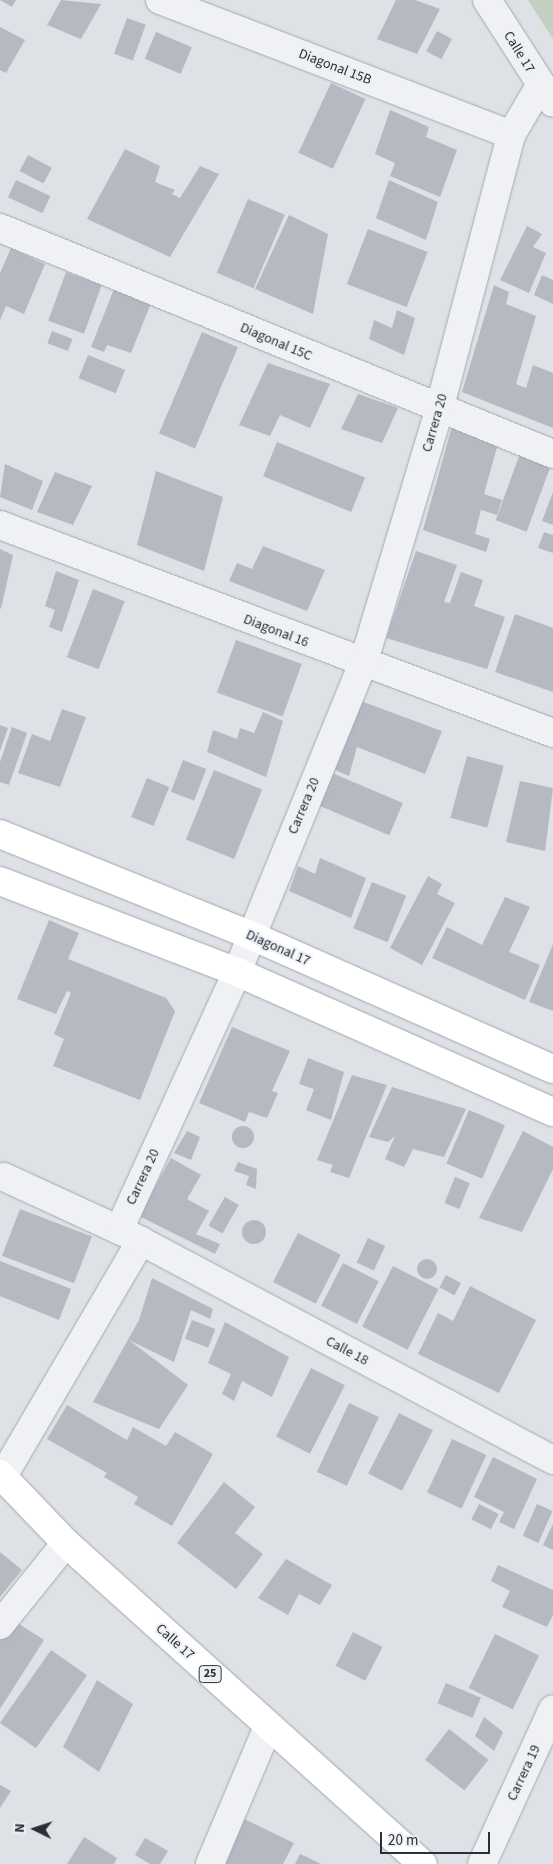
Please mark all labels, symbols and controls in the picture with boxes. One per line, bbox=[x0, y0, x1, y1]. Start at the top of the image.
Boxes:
street label: Calle 17 bbox=[500, 28, 538, 76]
street label: Diagonal 15B bbox=[296, 45, 374, 89]
street label: Diagonal 15C bbox=[237, 319, 315, 365]
street label: Carrera 20 bbox=[419, 392, 451, 454]
street label: Diagonal 16 bbox=[241, 611, 311, 651]
street label: Carrera 20 bbox=[285, 775, 323, 837]
street label: Diagonal 17 bbox=[243, 926, 313, 970]
street label: Carrera 20 bbox=[123, 1146, 163, 1208]
street label: Calle 18 bbox=[323, 1333, 371, 1369]
street label: Calle 17 bbox=[152, 1620, 198, 1664]
road number: 25 bbox=[198, 1665, 222, 1684]
street label: Carrera 19 bbox=[504, 1742, 544, 1804]
north arrow bbox=[10, 1804, 60, 1854]
scale bar bbox=[383, 1822, 493, 1854]
text: N bbox=[10, 1823, 30, 1833]
text: 20 m bbox=[388, 1830, 418, 1851]

